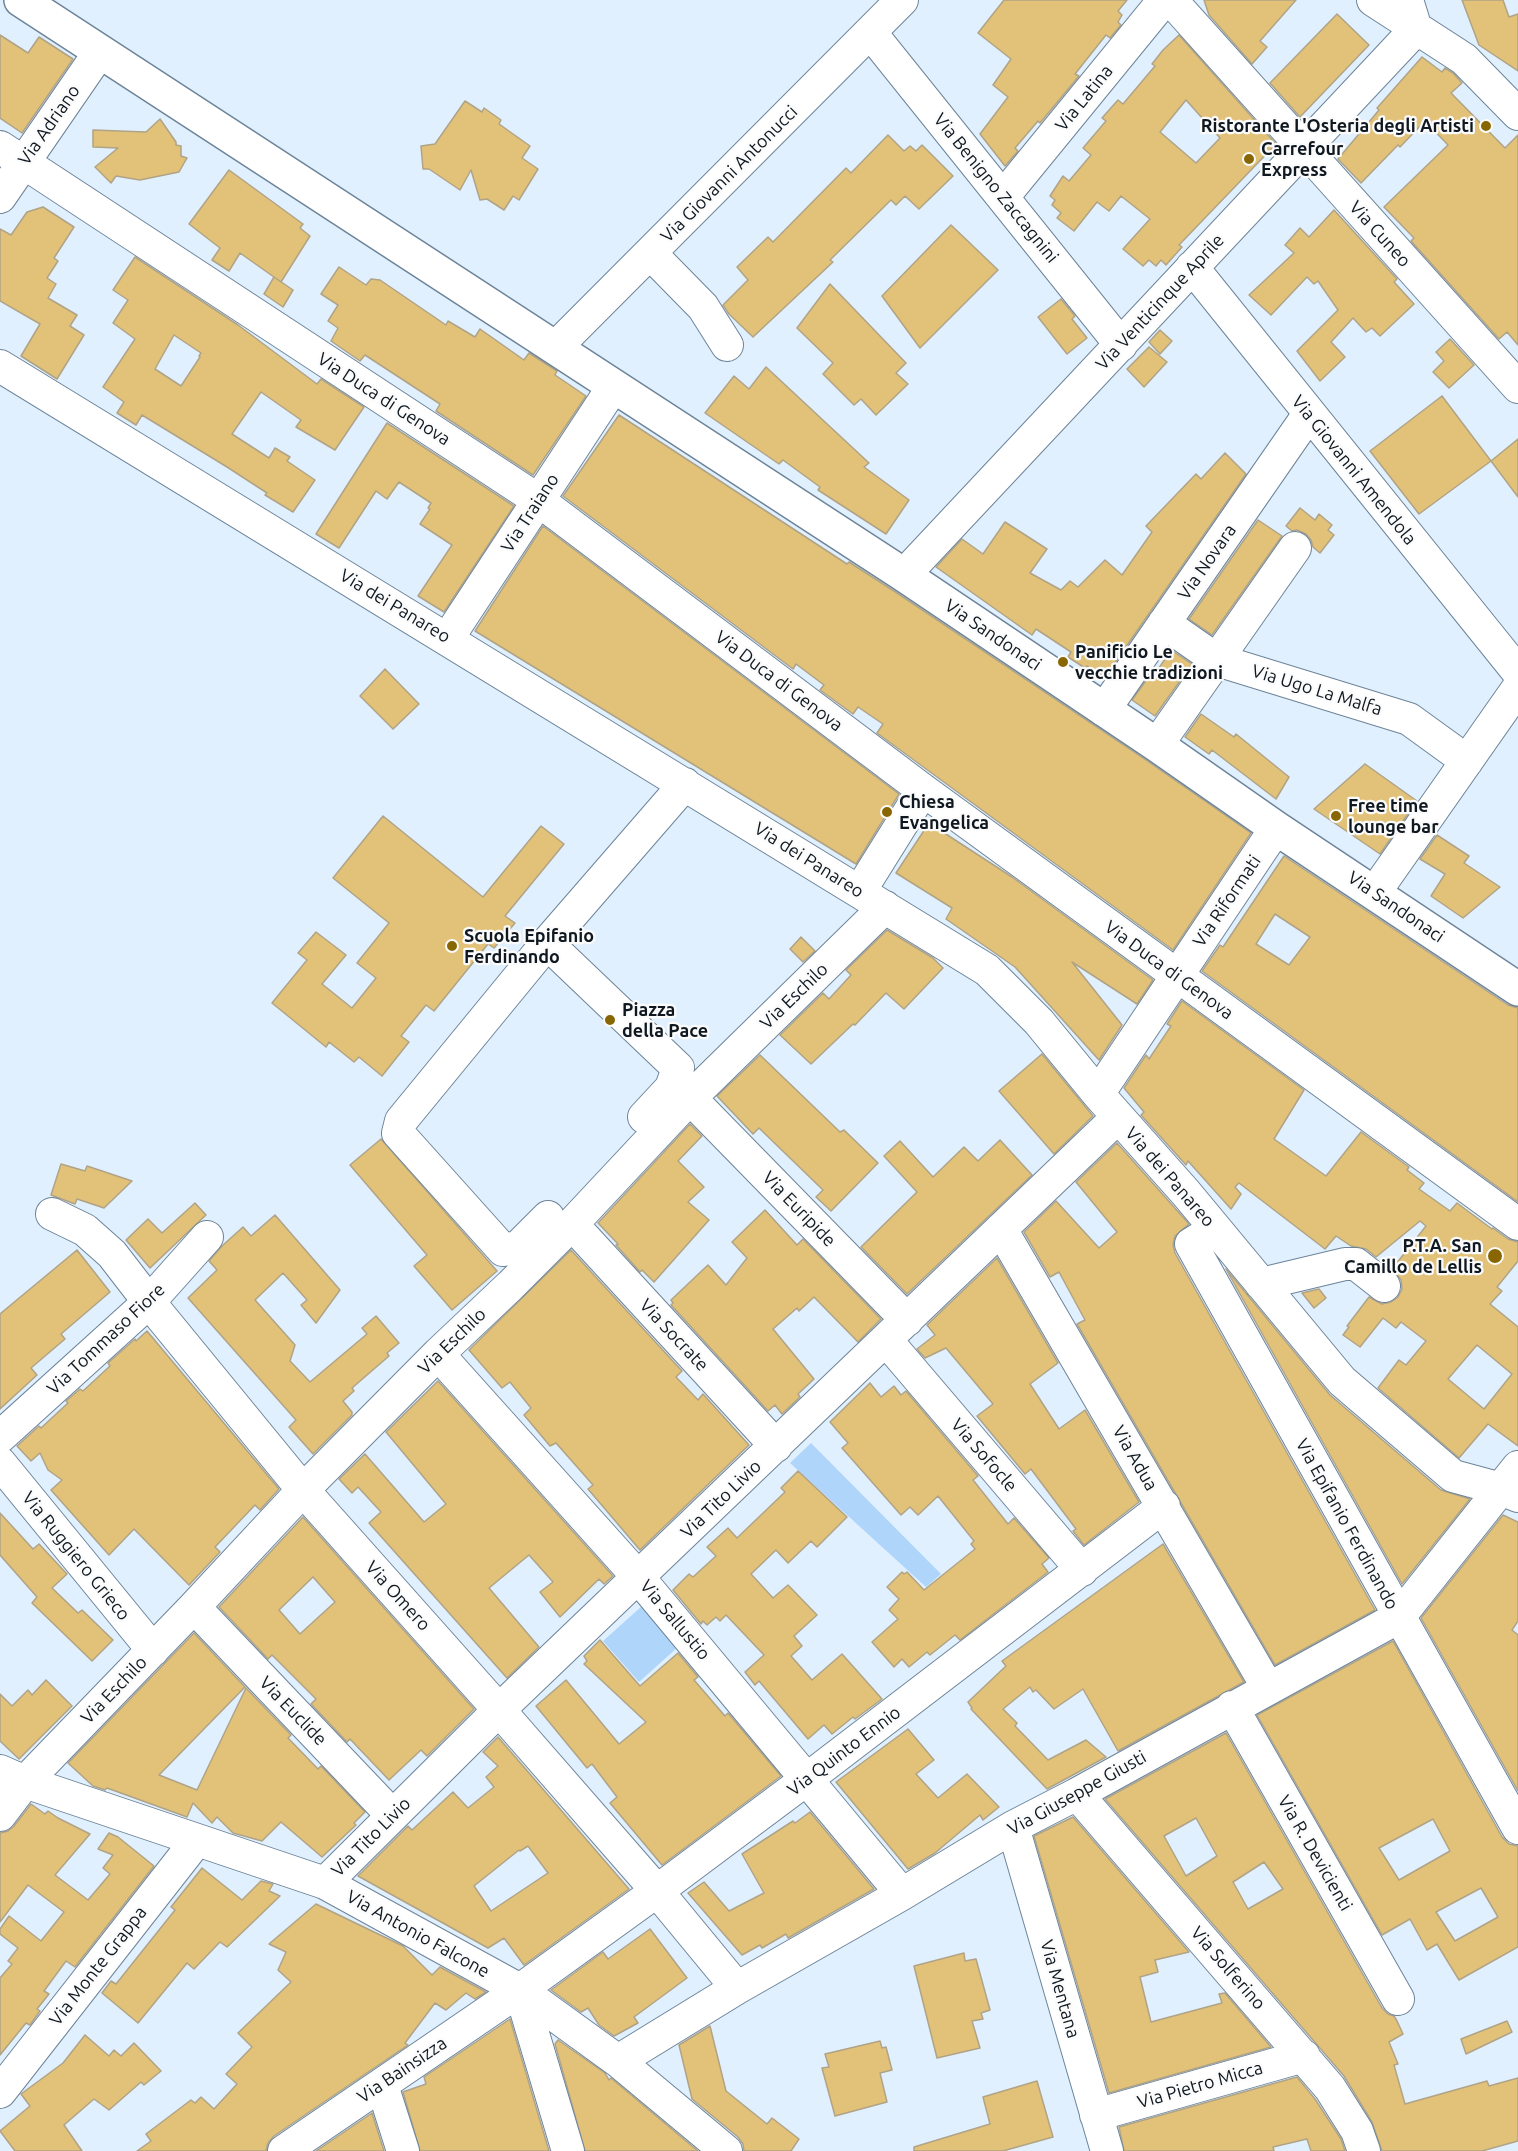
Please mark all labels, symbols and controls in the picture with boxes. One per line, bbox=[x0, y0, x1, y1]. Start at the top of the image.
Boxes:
street label: Via Latina bbox=[1051, 60, 1117, 136]
street label: Via Adriano bbox=[13, 81, 85, 169]
street label: Via Giovanni Antonucci bbox=[656, 101, 802, 247]
street label: Via Benigno Zaccagnini bbox=[929, 109, 1063, 267]
place label: Ristorante L'Osteria degli Artisti bbox=[1201, 115, 1474, 137]
marker: Ristorante L'Osteria degli Artisti bbox=[1479, 119, 1493, 133]
place label: Carrefour Express bbox=[1261, 138, 1344, 180]
marker: Carrefour Express bbox=[1242, 152, 1256, 166]
street label: Via Cuneo bbox=[1345, 196, 1415, 272]
street label: Via Venticinque Aprile bbox=[1091, 229, 1229, 375]
street label: Via Duca di Genova bbox=[313, 348, 455, 450]
street label: Via Giovanni Amendola bbox=[1287, 391, 1421, 549]
street label: Via Traiano bbox=[497, 470, 563, 556]
street label: Via Novara bbox=[1173, 520, 1241, 604]
street label: Via dei Panareo bbox=[336, 564, 454, 648]
street label: Via Sandonaci bbox=[941, 595, 1045, 675]
street label: Via Duca di Genova bbox=[711, 626, 847, 736]
place label: Panificio Le vecchie tradizioni bbox=[1075, 641, 1223, 684]
marker: Panificio Le vecchie tradizioni bbox=[1056, 655, 1070, 669]
street label: Via Ugo La Malfa bbox=[1249, 660, 1385, 720]
place label: Chiesa Evangelica bbox=[899, 791, 989, 834]
place label: Free time lounge bar bbox=[1348, 795, 1439, 838]
marker: Chiesa Evangelica bbox=[880, 805, 894, 819]
marker: Free time lounge bar bbox=[1329, 809, 1343, 823]
street label: Via dei Panareo bbox=[750, 818, 868, 902]
street label: Via Riformati bbox=[1188, 851, 1266, 951]
street label: Via Sandonaci bbox=[1344, 867, 1448, 947]
street label: Via Duca di Genova bbox=[1100, 916, 1238, 1024]
place label: Scuola Epifanio Ferdinando bbox=[464, 925, 594, 968]
marker: Scuola Epifanio Ferdinando bbox=[445, 939, 459, 953]
street label: Via Eschilo bbox=[756, 958, 832, 1034]
place label: Piazza della Pace bbox=[622, 999, 708, 1042]
marker: Piazza della Pace bbox=[603, 1013, 617, 1027]
street label: Via dei Panareo bbox=[1121, 1123, 1219, 1231]
street label: Via Euripide bbox=[758, 1167, 840, 1251]
place label: P.T.A. San Camillo de Lellis bbox=[1344, 1235, 1482, 1278]
marker: P.T.A. San Camillo de Lellis bbox=[1486, 1247, 1504, 1265]
street label: Via Tommaso Fiore bbox=[43, 1279, 169, 1399]
street label: Via Socrate bbox=[635, 1294, 713, 1376]
street label: Via Eschilo bbox=[414, 1303, 490, 1379]
street label: Via Sofocle bbox=[946, 1414, 1022, 1496]
street label: Via Adua bbox=[1108, 1422, 1162, 1494]
street label: Via Epifanio Ferdinando bbox=[1291, 1435, 1403, 1613]
street label: Via Tito Livio bbox=[676, 1455, 766, 1543]
street label: Via Ruggiero Grieco bbox=[17, 1487, 135, 1625]
street label: Via Omero bbox=[361, 1557, 435, 1635]
street label: Via Sallustio bbox=[635, 1576, 715, 1664]
street label: Via Eschilo bbox=[76, 1652, 152, 1728]
street label: Via Euclide bbox=[255, 1672, 331, 1750]
street label: Via Quinto Ennio bbox=[783, 1701, 905, 1801]
street label: Via Giuseppe Giusti bbox=[1004, 1746, 1150, 1840]
street label: Via R. Devicienti bbox=[1273, 1791, 1357, 1915]
street label: Via Tito Livio bbox=[327, 1793, 415, 1881]
street label: Via Antonio Falcone bbox=[343, 1886, 493, 1982]
street label: Via Monte Grappa bbox=[45, 1902, 151, 2030]
street label: Via Solferino bbox=[1186, 1922, 1270, 2014]
street label: Via Mentana bbox=[1036, 1937, 1084, 2041]
street label: Via Bainsizza bbox=[353, 2032, 451, 2108]
street label: Via Pietro Micca bbox=[1135, 2057, 1265, 2113]

